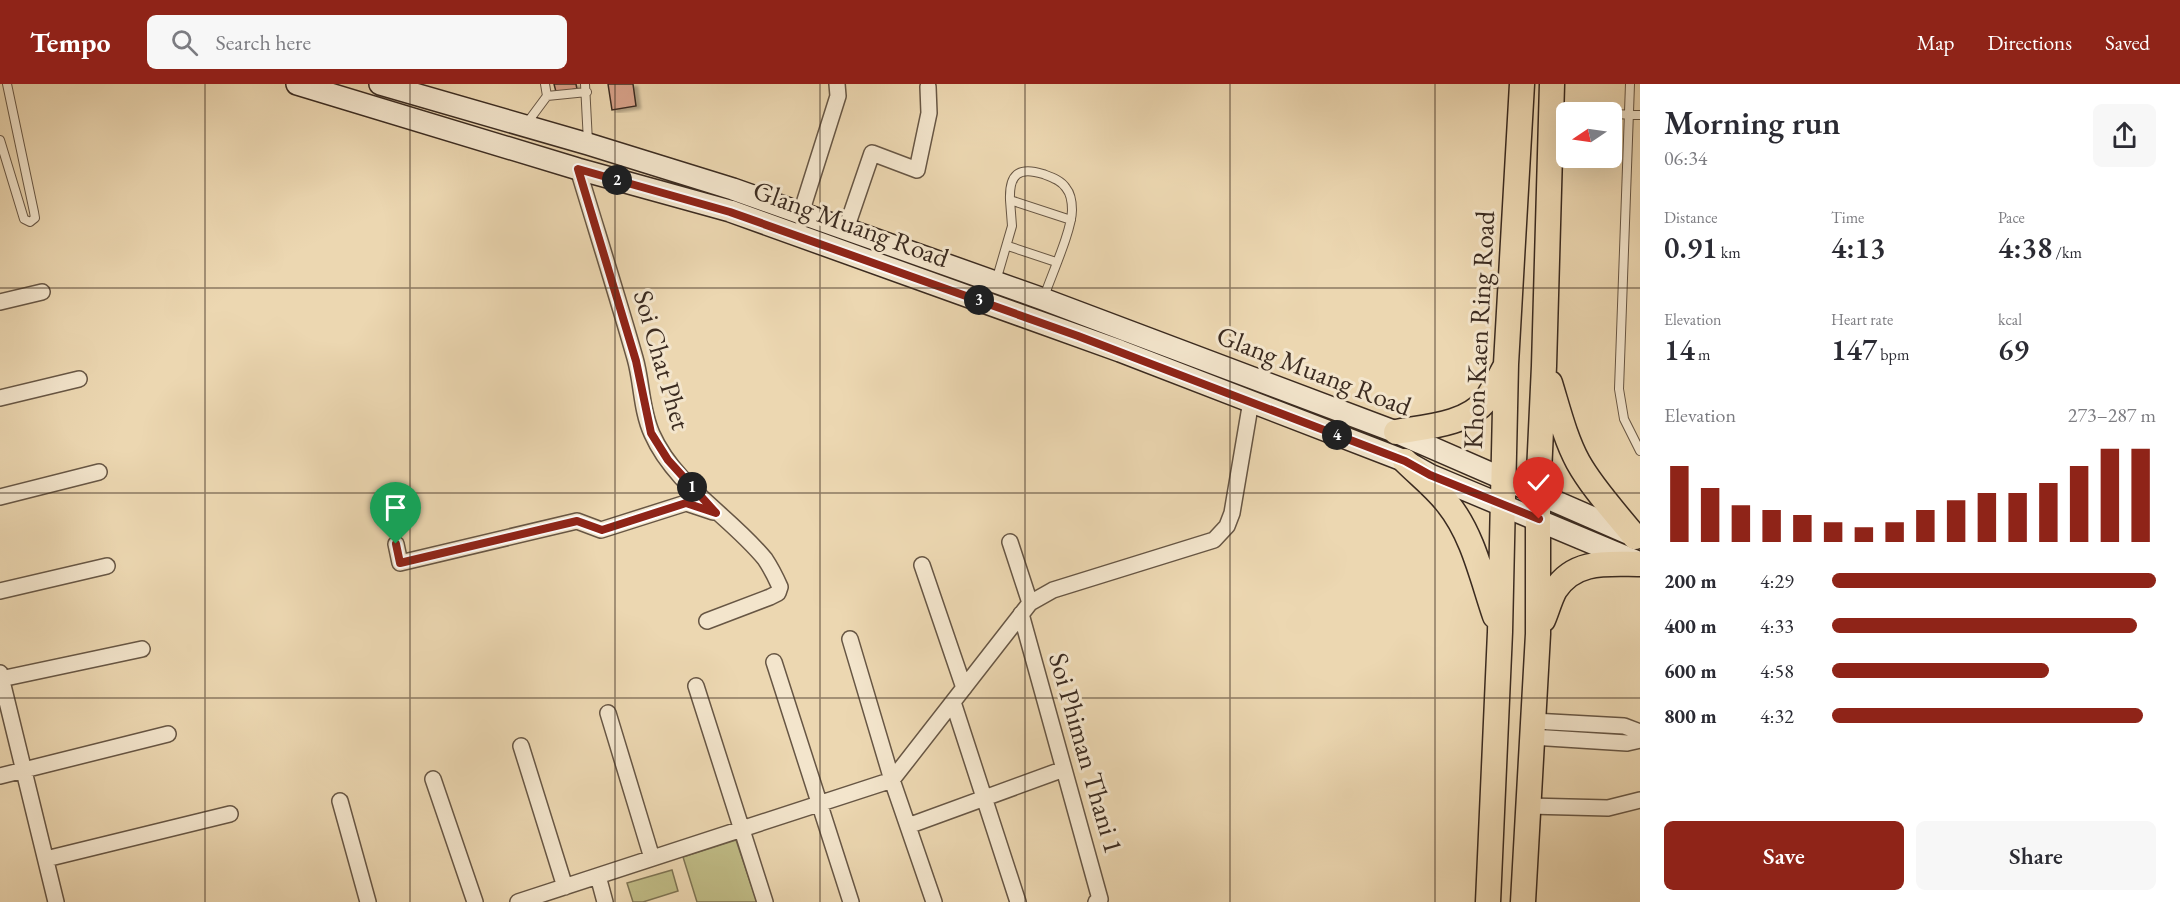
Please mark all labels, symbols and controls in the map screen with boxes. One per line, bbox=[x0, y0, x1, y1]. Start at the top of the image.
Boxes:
search box bbox=[147, 15, 567, 69]
text: Tempo bbox=[30, 24, 111, 60]
icon: search bbox=[168, 26, 201, 59]
text: Search here bbox=[216, 28, 311, 57]
text: Map bbox=[1917, 29, 1954, 56]
text: Directions bbox=[1987, 29, 2072, 56]
text: Saved bbox=[2105, 29, 2150, 56]
text: Morning run bbox=[1664, 101, 1841, 144]
north arrow bbox=[1556, 102, 1622, 168]
map controls bbox=[1556, 102, 1622, 168]
button: share bbox=[2093, 104, 2156, 167]
text: 06:34 bbox=[1664, 145, 1707, 171]
pin: 2 bbox=[602, 165, 632, 195]
text: 2 bbox=[613, 169, 621, 190]
street label: Glang Muang Road bbox=[749, 172, 954, 275]
text: Distance bbox=[1664, 207, 1717, 228]
text: Time bbox=[1831, 207, 1864, 228]
text: Pace bbox=[1998, 207, 2025, 228]
street label: Khon Kaen Ring Road bbox=[1455, 210, 1502, 450]
text: 0.91 bbox=[1664, 228, 1717, 267]
text: 4:13 bbox=[1831, 228, 1885, 267]
text: 4:38 bbox=[1998, 228, 2052, 267]
text: km bbox=[1717, 242, 1741, 263]
text: /km bbox=[2052, 242, 2082, 263]
pin: 3 bbox=[964, 285, 994, 315]
street label: Soi Chat Phet bbox=[626, 286, 699, 434]
text: 3 bbox=[975, 289, 983, 310]
text: Elevation bbox=[1664, 309, 1722, 330]
text: Heart rate bbox=[1831, 309, 1893, 330]
text: kcal bbox=[1998, 309, 2022, 330]
street label: Glang Muang Road bbox=[1212, 317, 1417, 424]
text: 14 bbox=[1664, 330, 1695, 369]
text: 147 bbox=[1831, 330, 1877, 369]
text: 69 bbox=[1998, 330, 2029, 369]
text: m bbox=[1695, 344, 1710, 365]
text: bpm bbox=[1877, 344, 1909, 365]
text: Elevation bbox=[1664, 402, 1736, 428]
text: 273–287 m bbox=[2068, 402, 2156, 428]
pin: 4 bbox=[1322, 420, 1352, 450]
text: 4 bbox=[1333, 424, 1341, 445]
pin bbox=[1513, 457, 1564, 519]
icon: check bbox=[1522, 466, 1555, 499]
pin: 1 bbox=[677, 472, 707, 502]
text: 1 bbox=[688, 476, 696, 497]
pin bbox=[370, 482, 421, 544]
icon: arrive bbox=[379, 491, 412, 524]
text: 200 m bbox=[1664, 568, 1717, 594]
text: 4:29 bbox=[1760, 568, 1794, 594]
text: 400 m bbox=[1664, 613, 1717, 639]
text: 4:33 bbox=[1760, 613, 1794, 639]
street label: Soi Phiman Thani 1 bbox=[1041, 649, 1132, 857]
text: 600 m bbox=[1664, 658, 1717, 684]
text: 4:58 bbox=[1760, 658, 1794, 684]
text: 800 m bbox=[1664, 703, 1717, 729]
text: 4:32 bbox=[1760, 703, 1794, 729]
button: Save bbox=[1664, 821, 1904, 890]
button: Share bbox=[1916, 821, 2156, 890]

